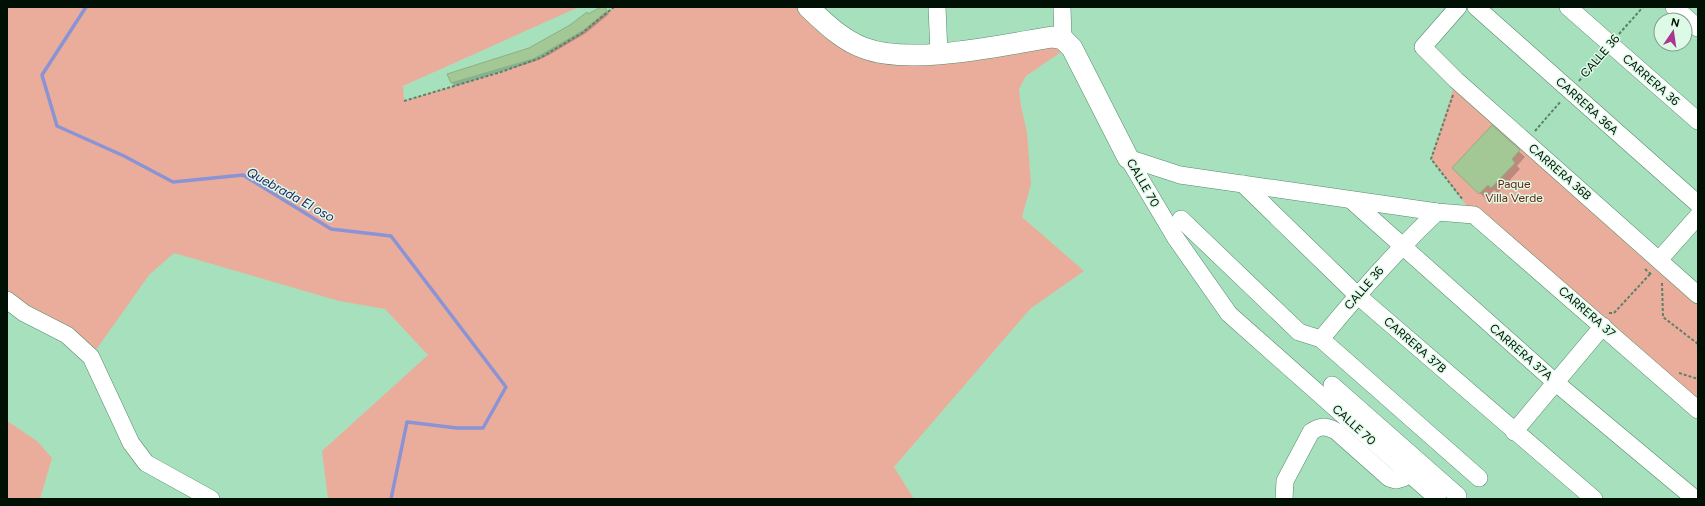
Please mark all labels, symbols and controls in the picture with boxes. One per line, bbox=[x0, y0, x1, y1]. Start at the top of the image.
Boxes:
north arrow bbox=[1653, 12, 1693, 52]
text: N bbox=[1670, 15, 1681, 30]
street label: CALLE 36 bbox=[1577, 31, 1623, 80]
street label: CARRERA 36 bbox=[1620, 51, 1682, 109]
street label: CARRERA 36A bbox=[1553, 74, 1621, 138]
street label: CARRERA 36B bbox=[1526, 141, 1594, 203]
street label: CALLE 70 bbox=[1124, 156, 1163, 210]
water label: Quebrada El oso bbox=[244, 164, 337, 225]
park label: Paque Villa Verde bbox=[1485, 177, 1543, 205]
street label: CALLE 36 bbox=[1341, 263, 1387, 312]
street label: CARRERA 37 bbox=[1556, 284, 1619, 341]
street label: CARRERA 37B bbox=[1381, 314, 1449, 376]
street label: CARRERA 37A bbox=[1487, 321, 1555, 383]
street label: CALLE 70 bbox=[1329, 402, 1379, 448]

